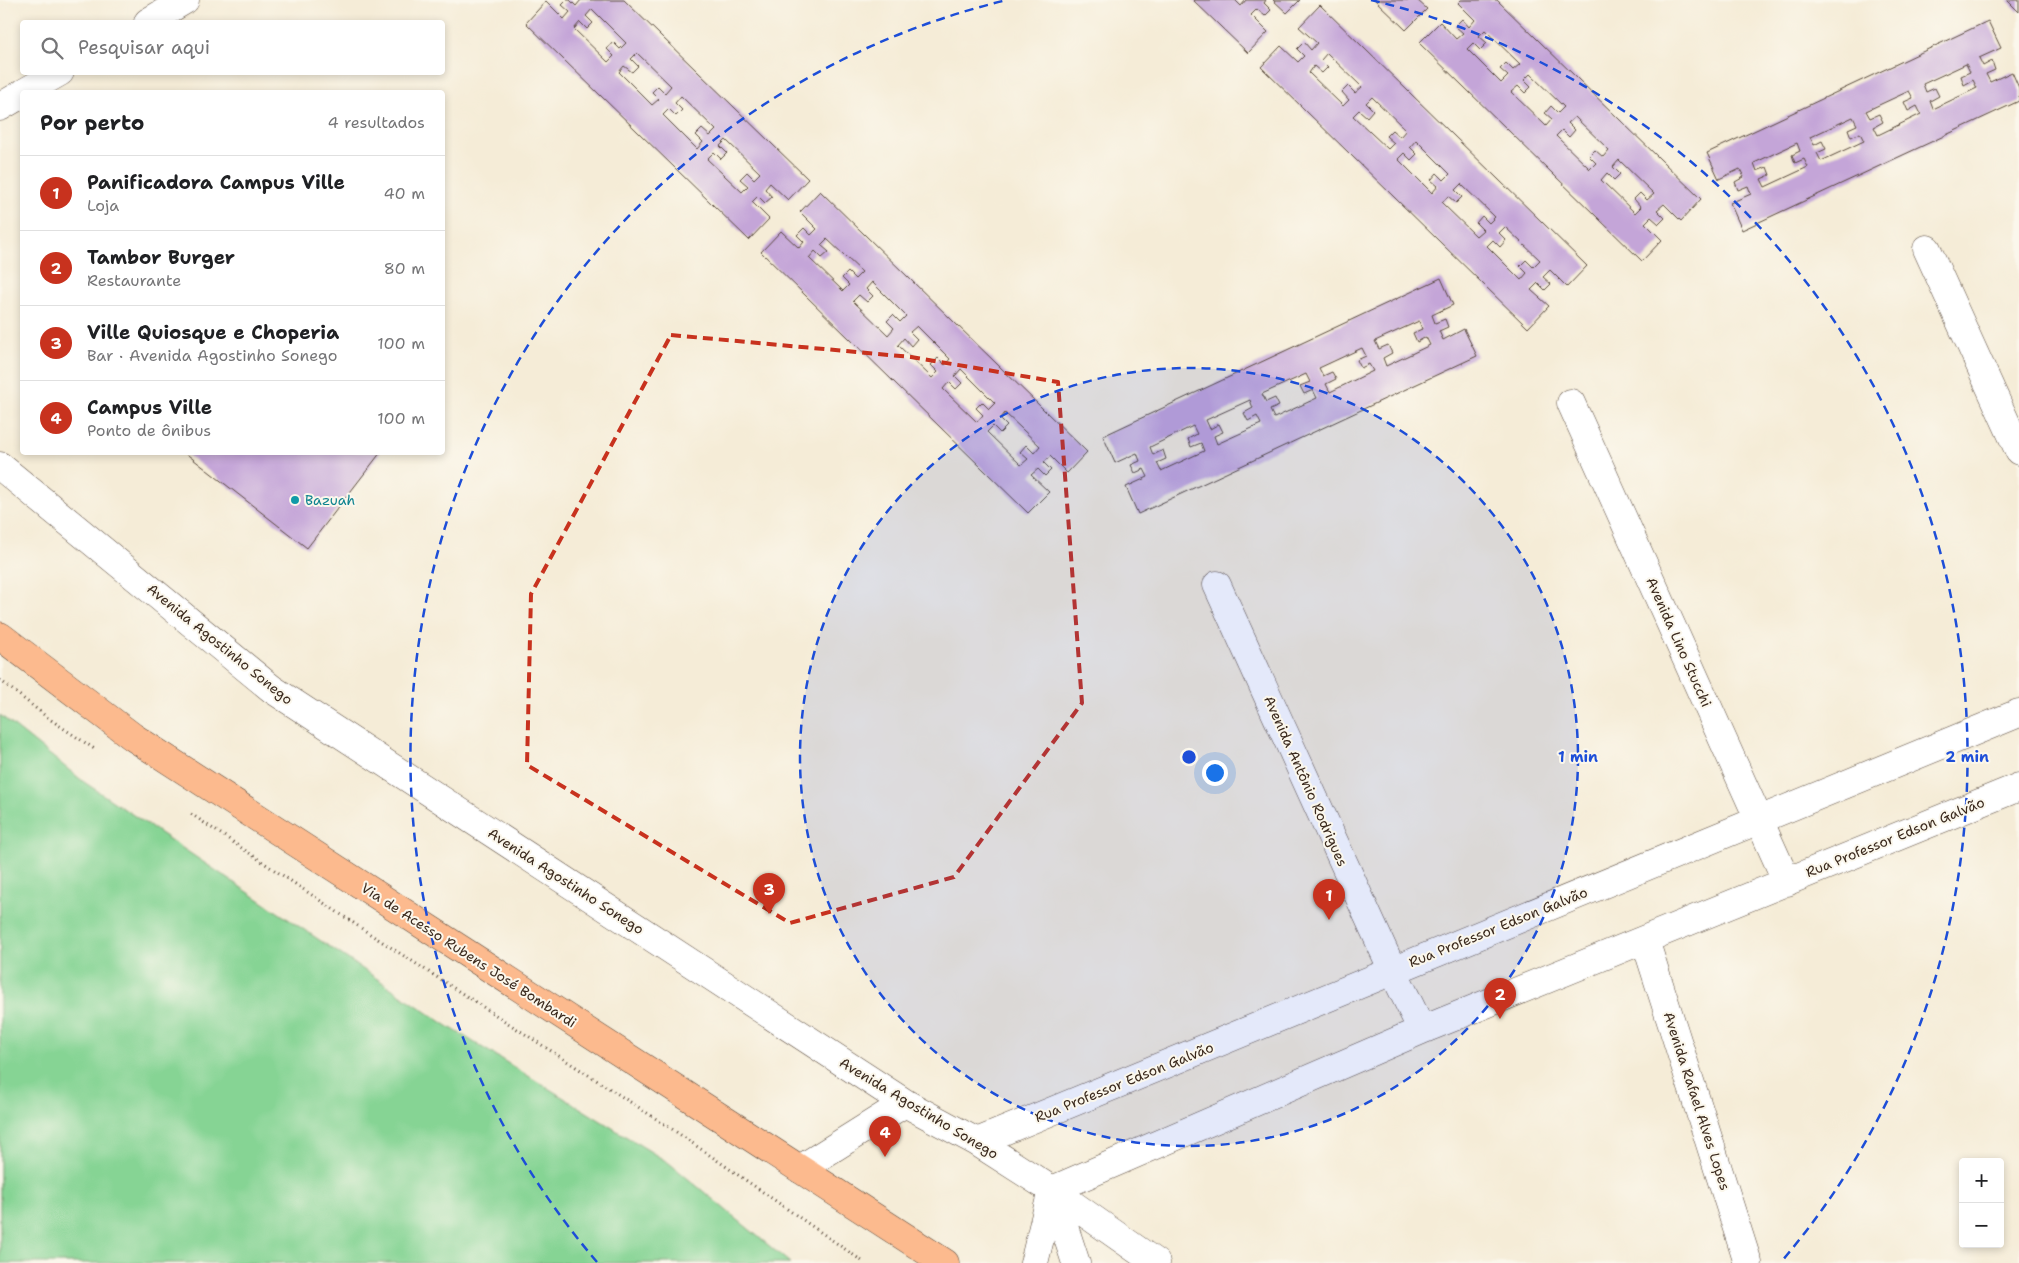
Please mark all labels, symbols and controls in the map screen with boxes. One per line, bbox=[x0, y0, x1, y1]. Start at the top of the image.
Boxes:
search box bbox=[20, 20, 445, 75]
icon: search bbox=[38, 34, 66, 62]
text: Pesquisar aqui bbox=[78, 35, 210, 60]
text: Por perto bbox=[40, 109, 144, 137]
text: 4 resultados bbox=[327, 112, 425, 133]
text: Panificadora Campus Ville bbox=[87, 170, 345, 195]
text: 1 bbox=[52, 183, 60, 204]
text: 40 m bbox=[383, 183, 425, 204]
text: Loja bbox=[87, 195, 119, 216]
text: Tambor Burger bbox=[87, 245, 235, 270]
text: 2 bbox=[50, 258, 62, 279]
text: 80 m bbox=[384, 258, 425, 279]
text: Restaurante bbox=[87, 270, 181, 291]
text: Ville Quiosque e Choperia bbox=[87, 320, 339, 345]
text: 3 bbox=[50, 333, 62, 354]
text: 100 m bbox=[377, 333, 425, 354]
text: Bar · Avenida Agostinho Sonego bbox=[87, 345, 337, 366]
text: Campus Ville bbox=[87, 395, 212, 420]
text: 4 bbox=[50, 408, 62, 429]
text: 100 m bbox=[377, 408, 425, 429]
text: Ponto de ônibus bbox=[87, 420, 211, 441]
place label: Bazuah bbox=[305, 491, 355, 509]
marker: Bazuah bbox=[289, 494, 301, 506]
street label: Avenida Lino Stucchi bbox=[1642, 574, 1716, 710]
street label: Avenida Agostinho Sonego bbox=[143, 580, 297, 708]
street label: Avenida Antônio Rodrigues bbox=[1260, 693, 1352, 869]
text: 1 min bbox=[1558, 747, 1598, 767]
text: 2 min bbox=[1945, 747, 1989, 767]
centre of rings bbox=[1180, 748, 1198, 766]
your location bbox=[1202, 760, 1228, 786]
street label: Rua Professor Edson Galvão bbox=[1803, 793, 1987, 881]
street label: Avenida Agostinho Sonego bbox=[485, 824, 647, 938]
pin: 3 bbox=[753, 873, 785, 914]
street label: Via de Acesso Rubens José Bombardi bbox=[358, 878, 580, 1032]
pin: 1 bbox=[1313, 879, 1345, 920]
street label: Rua Professor Edson Galvão bbox=[1406, 883, 1590, 971]
pin: 2 bbox=[1484, 978, 1516, 1019]
street label: Avenida Rafael Alves Lopes bbox=[1660, 1009, 1734, 1193]
street label: Rua Professor Edson Galvão bbox=[1032, 1038, 1216, 1126]
street label: Avenida Agostinho Sonego bbox=[836, 1053, 1002, 1163]
pin: 4 bbox=[869, 1116, 901, 1157]
map controls bbox=[1959, 1158, 2004, 1248]
button: + bbox=[1959, 1158, 2004, 1203]
button: − bbox=[1959, 1203, 2004, 1248]

